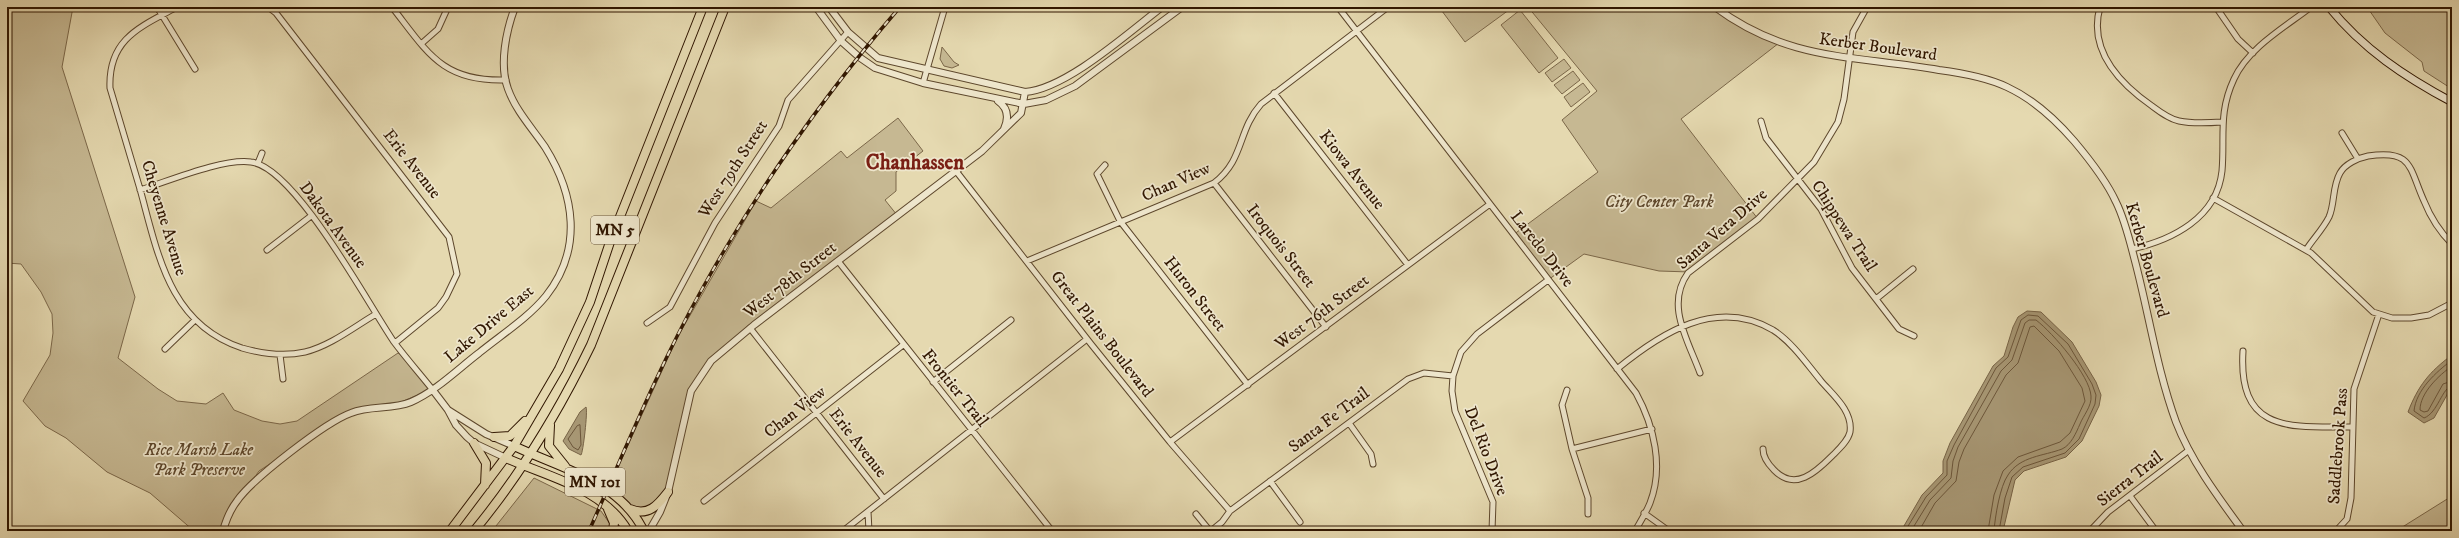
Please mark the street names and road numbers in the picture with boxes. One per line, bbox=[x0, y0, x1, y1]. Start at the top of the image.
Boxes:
street label: Kerber Boulevard bbox=[1818, 28, 1939, 66]
street label: West 79th Street bbox=[693, 115, 773, 223]
street label: Erie Avenue bbox=[378, 125, 446, 203]
street label: Kiowa Avenue bbox=[1314, 126, 1390, 214]
street label: Chan View bbox=[1138, 157, 1214, 207]
street label: Cheyenne Avenue bbox=[136, 158, 192, 278]
street label: Chippewa Trail bbox=[1806, 176, 1882, 276]
street label: Dakota Avenue bbox=[294, 177, 372, 273]
street label: Santa Vera Drive bbox=[1672, 184, 1772, 274]
street label: Iroquois Street bbox=[1241, 200, 1321, 293]
street label: Kerber Boulevard bbox=[2120, 200, 2174, 321]
street label: Laredo Drive bbox=[1505, 206, 1579, 292]
road number: MN 5 bbox=[591, 216, 639, 244]
street label: West 78th Street bbox=[738, 236, 841, 324]
street label: Huron Street bbox=[1159, 252, 1232, 336]
street label: Great Plains Boulevard bbox=[1046, 266, 1159, 402]
street label: West 76th Street bbox=[1270, 269, 1374, 355]
street label: Lake Drive East bbox=[440, 280, 539, 368]
street label: Frontier Trail bbox=[917, 345, 993, 431]
street label: Chan View bbox=[760, 381, 831, 443]
street label: Santa Fe Trail bbox=[1284, 382, 1374, 458]
street label: Saddlebrook Pass bbox=[2323, 387, 2353, 505]
street label: Del Rio Drive bbox=[1459, 403, 1513, 499]
street label: Erie Avenue bbox=[824, 404, 892, 482]
street label: Sierra Trail bbox=[2092, 446, 2168, 512]
road number: MN 101 bbox=[565, 468, 625, 496]

